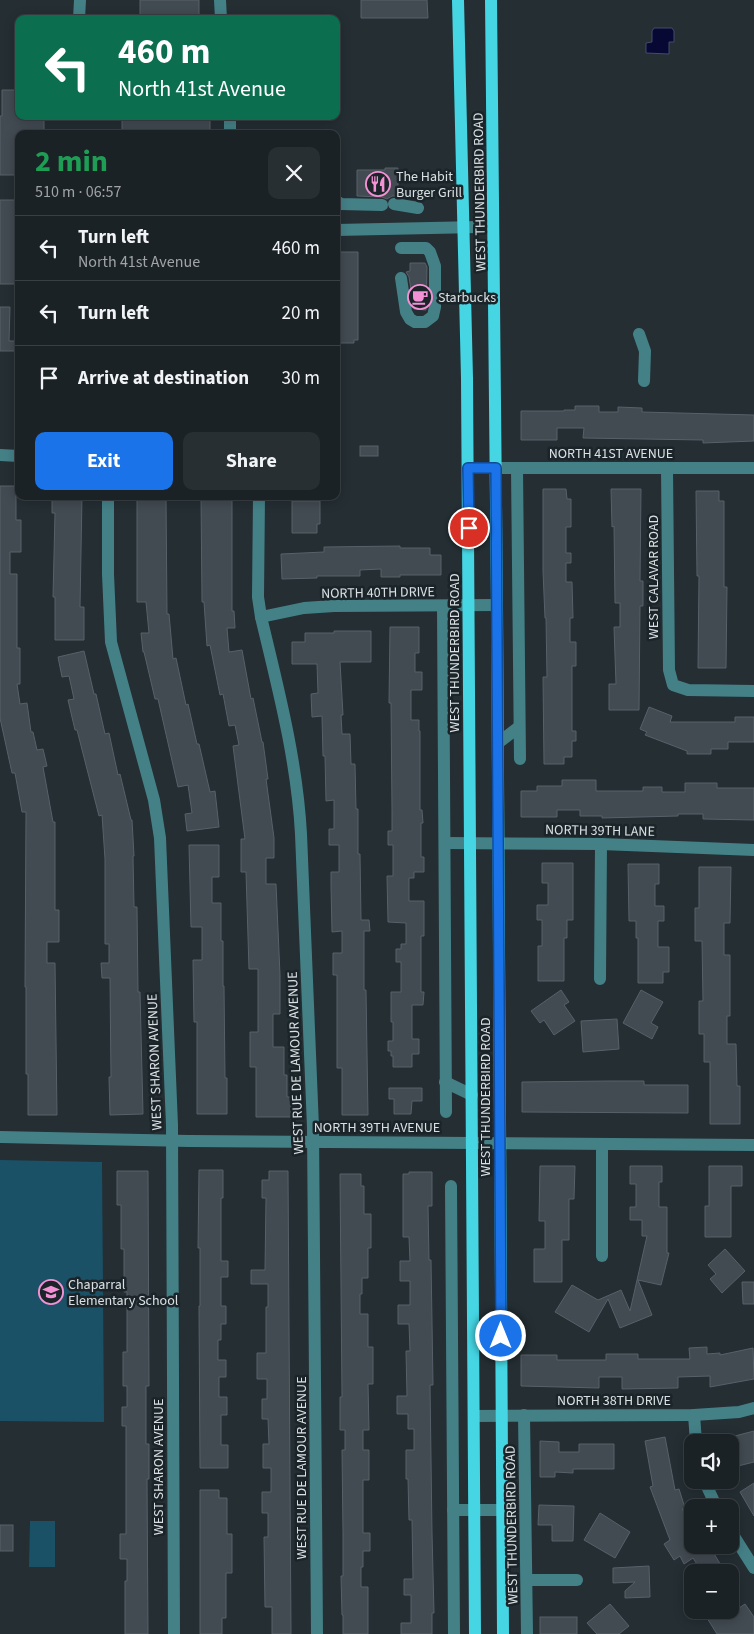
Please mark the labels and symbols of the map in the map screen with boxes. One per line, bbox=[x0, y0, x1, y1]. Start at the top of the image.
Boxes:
street label: WEST THUNDERBIRD ROAD bbox=[469, 112, 491, 272]
place label: The Habit Burger Grill bbox=[396, 167, 463, 203]
restaurant icon: The Habit Burger Grill bbox=[365, 171, 391, 197]
cafe icon: Starbucks bbox=[407, 284, 433, 310]
place label: Starbucks bbox=[438, 288, 496, 308]
street label: NORTH 41ST AVENUE bbox=[549, 444, 673, 464]
pin bbox=[448, 507, 490, 549]
street label: WEST CALAVAR ROAD bbox=[644, 515, 664, 639]
street label: WEST THUNDERBIRD ROAD bbox=[445, 573, 465, 733]
street label: NORTH 40TH DRIVE bbox=[321, 582, 435, 604]
street label: NORTH 39TH LANE bbox=[545, 820, 655, 842]
street label: WEST RUE DE LAMOUR AVENUE bbox=[283, 971, 309, 1155]
street label: WEST SHARON AVENUE bbox=[143, 993, 167, 1131]
street label: WEST THUNDERBIRD ROAD bbox=[476, 1017, 496, 1177]
street label: NORTH 39TH AVENUE bbox=[314, 1118, 440, 1138]
place label: Chaparral Elementary School bbox=[68, 1275, 179, 1311]
school or university icon: Chaparral Elementary School bbox=[38, 1279, 64, 1305]
position arrow bbox=[474, 1309, 526, 1361]
street label: WEST RUE DE LAMOUR AVENUE bbox=[292, 1376, 312, 1560]
street label: NORTH 38TH DRIVE bbox=[557, 1391, 671, 1411]
street label: WEST SHARON AVENUE bbox=[149, 1399, 169, 1535]
street label: WEST THUNDERBIRD ROAD bbox=[501, 1445, 523, 1605]

